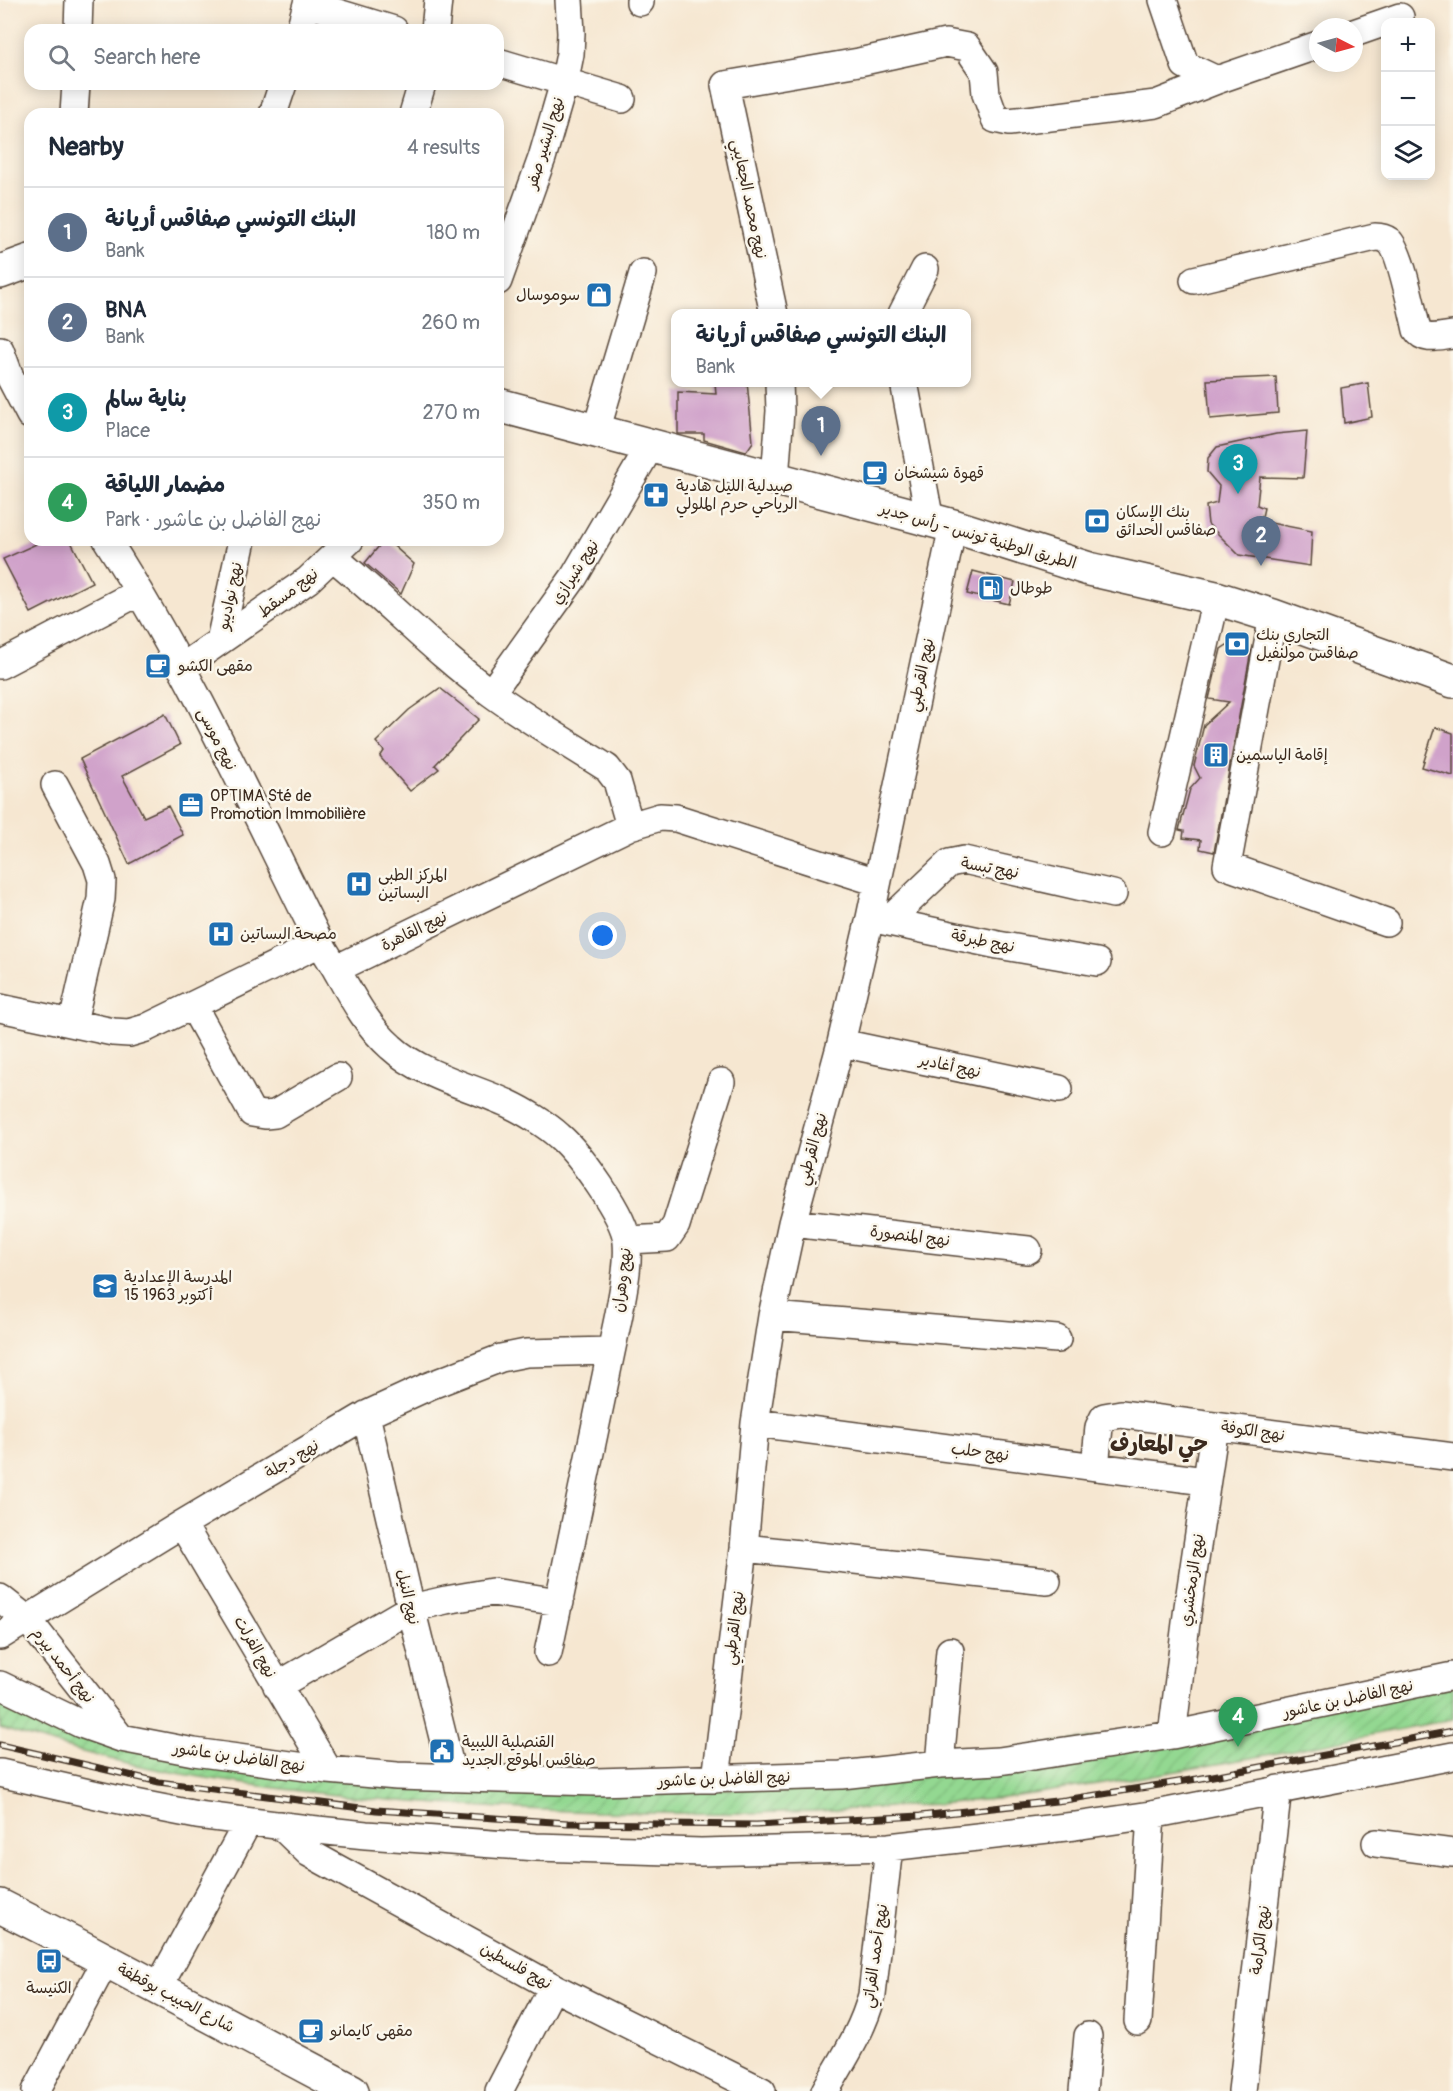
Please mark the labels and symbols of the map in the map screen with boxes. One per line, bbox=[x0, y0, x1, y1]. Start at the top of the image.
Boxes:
north arrow bbox=[1309, 18, 1363, 72]
street label: نهج البشير صفر bbox=[521, 95, 568, 193]
street label: نهج محمد الجعايبي bbox=[723, 137, 771, 261]
shop icon: سوموسال bbox=[584, 280, 614, 310]
place label: سوموسال bbox=[516, 285, 580, 305]
pin: 1 bbox=[802, 406, 840, 456]
pin: 3 bbox=[1218, 444, 1258, 494]
cafe icon: قهوة شيشخان bbox=[860, 458, 890, 488]
place label: قهوة شيشخان bbox=[894, 463, 984, 483]
place label: صيدلية الليل هادية الرياحي حرم الملولي bbox=[676, 476, 798, 518]
pharmacy icon: صيدلية الليل هادية الرياحي حرم الملولي bbox=[641, 480, 671, 510]
street label: الطريق الوطنية تونس - رأس جدير bbox=[875, 498, 1079, 574]
place label: بنك الإسكان صفاقس الحدائق bbox=[1116, 502, 1216, 540]
bank icon: بنك الإسكان صفاقس الحدائق bbox=[1082, 506, 1112, 536]
pin: 2 bbox=[1242, 516, 1280, 566]
street label: نهج شيرازي bbox=[547, 536, 604, 609]
street label: نهج نواديبو bbox=[213, 560, 247, 633]
street label: نهج مسقط bbox=[254, 564, 322, 622]
fuel station icon: طوطال bbox=[976, 573, 1006, 603]
place label: طوطال bbox=[1010, 578, 1053, 598]
place label: التجاري بنك صفاقس مولنفيل bbox=[1256, 625, 1359, 663]
bank icon: التجاري بنك صفاقس مولنفيل bbox=[1222, 629, 1252, 659]
street label: نهج القرطبي bbox=[903, 636, 942, 714]
cafe icon: مقهى الكشو bbox=[143, 651, 173, 681]
place label: مقهى الكشو bbox=[177, 656, 253, 676]
street label: نهج موسى bbox=[193, 704, 241, 774]
building icon: إقامة الياسمين bbox=[1201, 740, 1231, 770]
place label: إقامة الياسمين bbox=[1236, 745, 1328, 765]
place label: OPTIMA Sté de Promotion Immobilière bbox=[210, 786, 366, 824]
office icon: OPTIMA Sté de Promotion Immobilière bbox=[176, 790, 206, 820]
street label: نهج تبسة bbox=[959, 853, 1021, 883]
place label: المركز الطبي البساتين bbox=[378, 865, 447, 903]
hospital icon: المركز الطبي البساتين bbox=[344, 869, 374, 899]
street label: نهج القاهرة bbox=[378, 906, 450, 956]
hospital icon: مصحة البساتين bbox=[206, 919, 236, 949]
your location bbox=[588, 921, 617, 950]
place label: مصحة البساتين bbox=[240, 924, 337, 944]
street label: نهج طبرقة bbox=[950, 925, 1016, 957]
street label: نهج أغادير bbox=[915, 1049, 983, 1082]
street label: نهج القرطبي bbox=[793, 1110, 835, 1189]
street label: نهج المنصورة bbox=[869, 1221, 951, 1251]
street label: نهج وهران bbox=[608, 1246, 636, 1314]
place label: المدرسة الإعدادية 15 أكتوبر 1963 bbox=[124, 1267, 232, 1305]
school or university icon: المدرسة الإعدادية 15 أكتوبر 1963 bbox=[90, 1271, 120, 1301]
street label: نهج الكوفة bbox=[1220, 1417, 1286, 1445]
district label: حي المعارف bbox=[1110, 1430, 1208, 1463]
street label: نهج دجلة bbox=[261, 1435, 323, 1483]
street label: نهج حلب bbox=[950, 1439, 1010, 1465]
street label: نهج الزمخشري bbox=[1176, 1532, 1209, 1628]
street label: نهج النيل bbox=[392, 1567, 424, 1627]
street label: نهج القرطبي bbox=[720, 1590, 752, 1667]
street label: نهج الفرلت bbox=[229, 1613, 281, 1681]
street label: نهج أحمد بيرم bbox=[25, 1623, 99, 1708]
street label: نهج الفاضل بن عاشور bbox=[1279, 1675, 1415, 1723]
pin: 4 bbox=[1218, 1698, 1258, 1747]
place label: القنصلية الليبية صفاقس الموقع الجديد bbox=[462, 1732, 596, 1771]
public building icon: القنصلية الليبية صفاقس الموقع الجديد bbox=[427, 1736, 457, 1766]
street label: نهج الفاضل بن عاشور bbox=[170, 1738, 306, 1776]
street label: نهج الفاضل بن عاشور bbox=[655, 1767, 791, 1791]
street label: نهج أحمد الفراتي bbox=[858, 1902, 896, 2010]
street label: نهج الكرامة bbox=[1246, 1904, 1274, 1976]
street label: نهج فلسطين bbox=[477, 1938, 555, 1994]
bus stop icon: الكنيسة bbox=[34, 1946, 64, 1976]
street label: شارع الحبيب بوقطفة bbox=[113, 1959, 238, 2038]
place label: الكنيسة bbox=[26, 1978, 72, 1998]
cafe icon: مقهى كايمانو bbox=[296, 2016, 326, 2046]
place label: مقهى كايمانو bbox=[329, 2021, 413, 2041]

